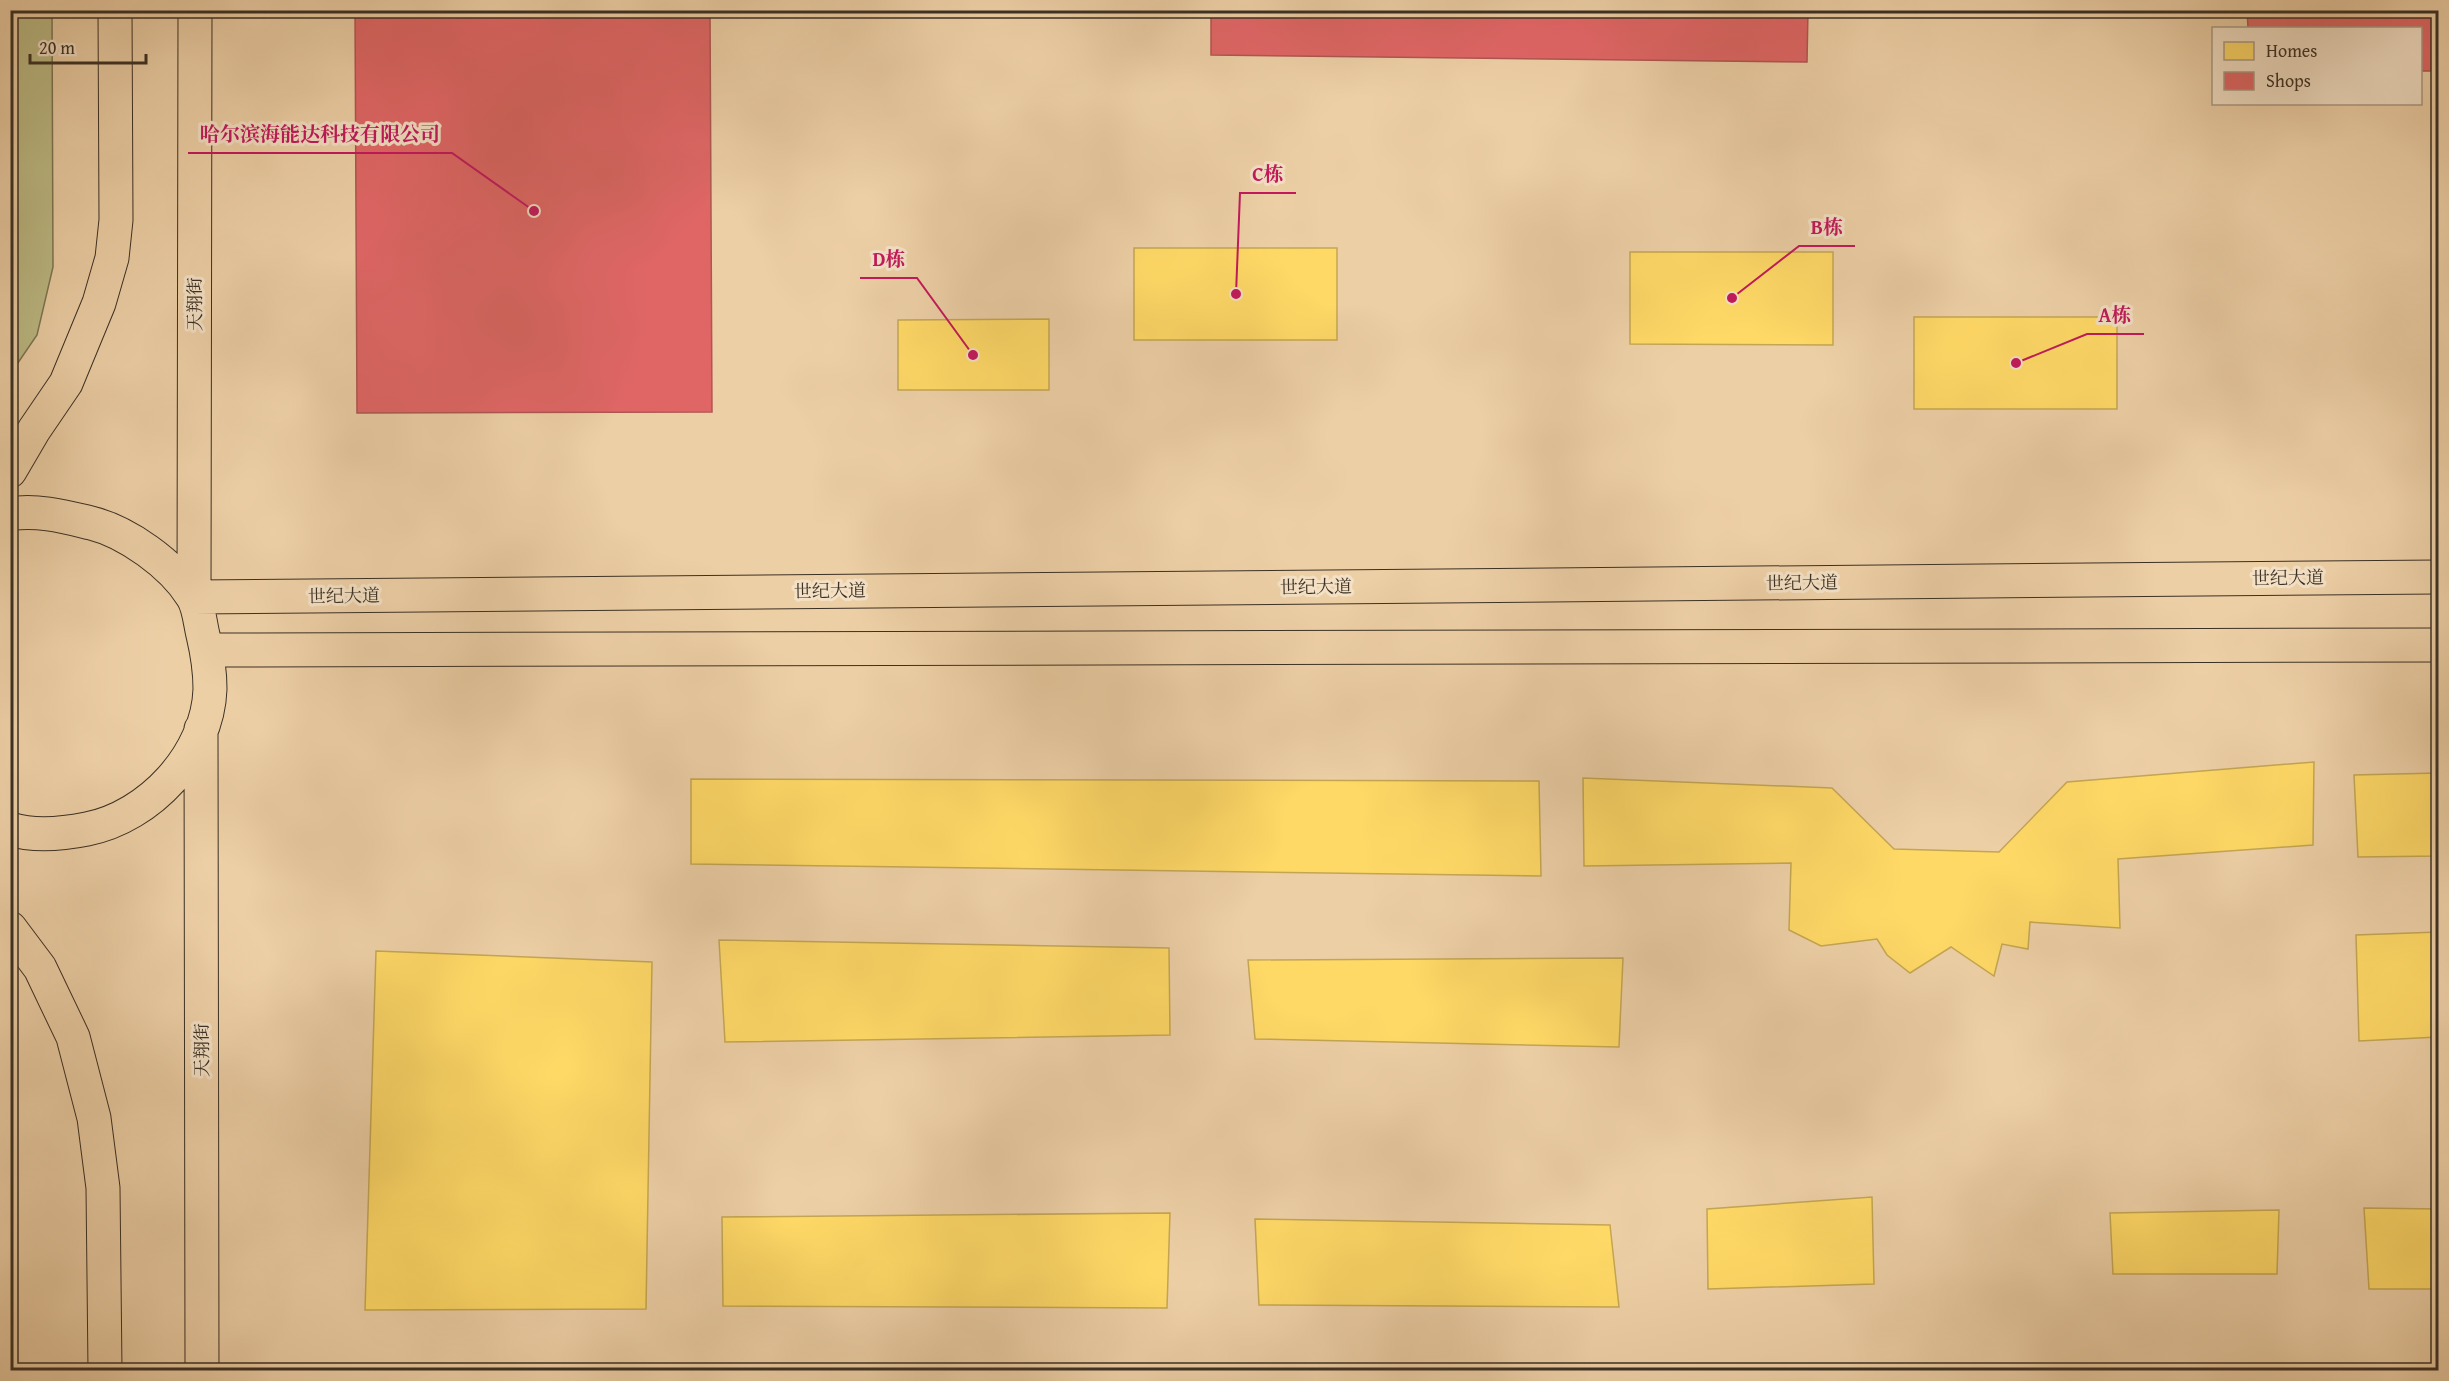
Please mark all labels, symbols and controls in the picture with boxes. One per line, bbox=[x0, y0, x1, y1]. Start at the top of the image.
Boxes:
scale bar bbox=[30, 27, 146, 65]
legend bbox=[2212, 27, 2422, 105]
text: 20 m bbox=[39, 34, 75, 61]
text: Homes bbox=[2266, 37, 2317, 64]
text: Shops bbox=[2266, 67, 2311, 94]
callout: 哈尔滨海能达科技有限公司 bbox=[188, 115, 452, 153]
text: 哈尔滨海能达科技有限公司 bbox=[200, 119, 440, 148]
callout: C栋 bbox=[1240, 155, 1296, 193]
text: C栋 bbox=[1252, 159, 1284, 188]
callout: B栋 bbox=[1799, 208, 1855, 246]
text: B栋 bbox=[1811, 212, 1843, 241]
callout: D栋 bbox=[860, 240, 917, 278]
text: D栋 bbox=[872, 244, 906, 273]
street label: 天翔街 bbox=[181, 277, 208, 331]
callout: A栋 bbox=[2087, 296, 2144, 334]
text: A栋 bbox=[2099, 300, 2131, 329]
street label: 世纪大道 bbox=[2252, 563, 2324, 592]
street label: 世纪大道 bbox=[1766, 568, 1838, 597]
street label: 世纪大道 bbox=[1280, 572, 1352, 601]
street label: 世纪大道 bbox=[794, 576, 866, 605]
street label: 世纪大道 bbox=[308, 581, 380, 610]
street label: 天翔街 bbox=[188, 1023, 215, 1077]

